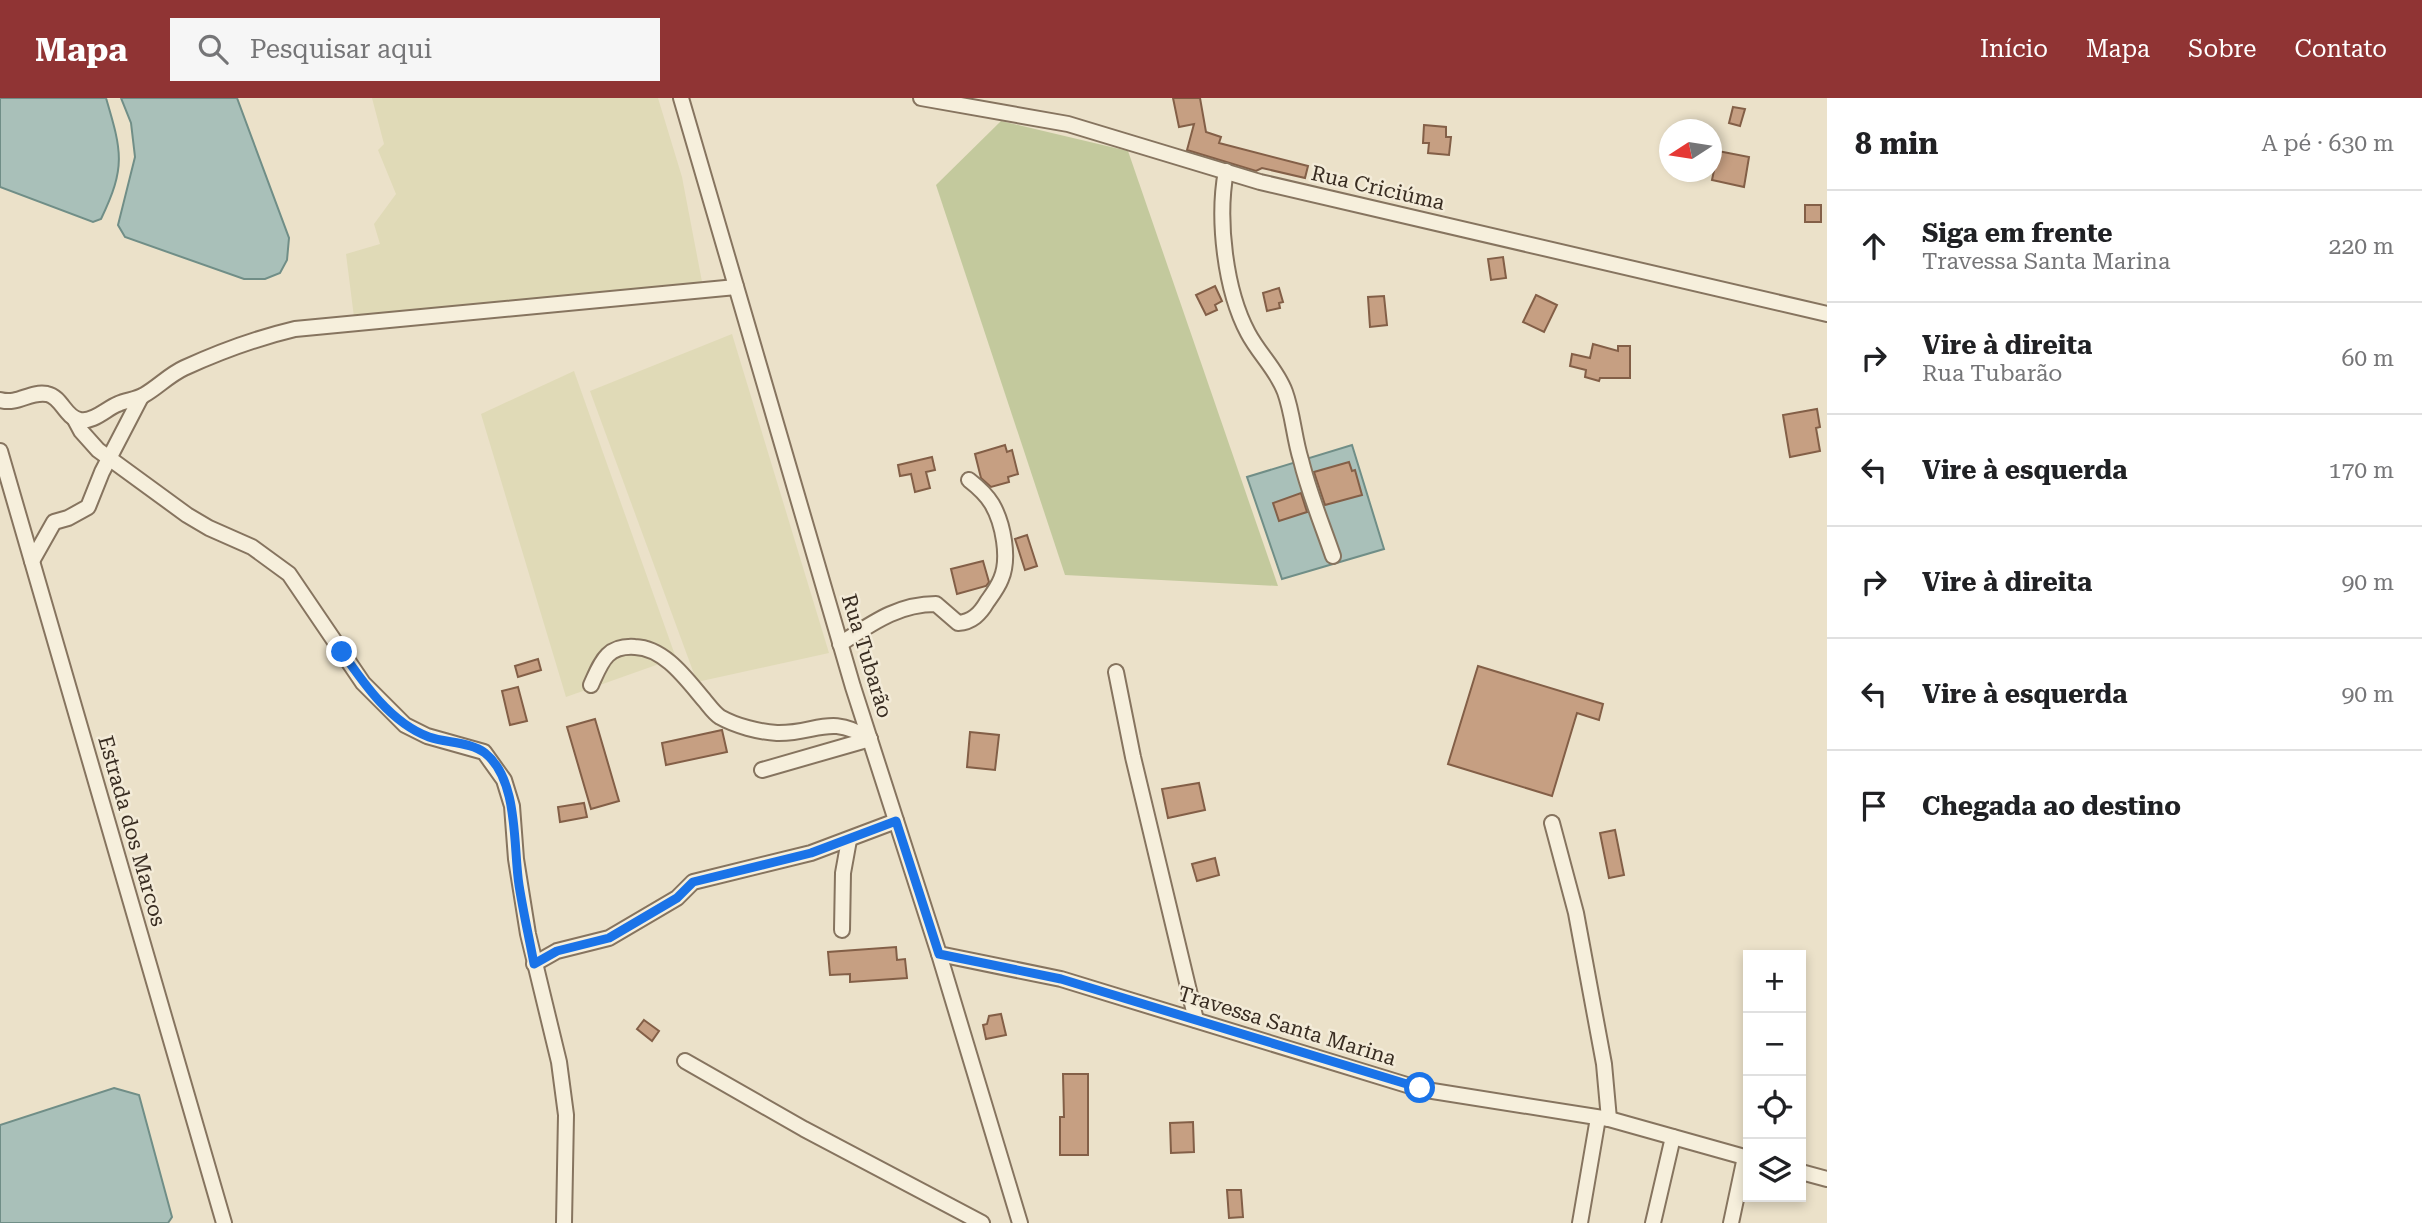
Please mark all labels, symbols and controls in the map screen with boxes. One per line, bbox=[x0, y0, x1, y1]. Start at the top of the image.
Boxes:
search box bbox=[170, 18, 660, 81]
text: Mapa bbox=[35, 30, 128, 69]
icon: search bbox=[194, 30, 232, 68]
text: Pesquisar aqui bbox=[250, 34, 432, 64]
text: Início bbox=[1980, 35, 2048, 63]
text: Mapa bbox=[2086, 35, 2150, 63]
text: Sobre bbox=[2188, 35, 2256, 63]
text: Contato bbox=[2294, 35, 2387, 63]
north arrow bbox=[1659, 119, 1722, 182]
text: 8 min bbox=[1855, 126, 1938, 161]
text: A pé · 630 m bbox=[2262, 130, 2394, 157]
street label: Rua Criciúma bbox=[1309, 161, 1448, 215]
text: Siga em frente bbox=[1922, 218, 2112, 248]
icon: ahead bbox=[1855, 227, 1893, 265]
text: 220 m bbox=[2329, 233, 2394, 260]
text: Travessa Santa Marina bbox=[1922, 248, 2170, 275]
text: Vire à direita bbox=[1922, 330, 2092, 360]
icon: right bbox=[1855, 339, 1893, 377]
text: 60 m bbox=[2341, 345, 2394, 372]
text: Rua Tubarão bbox=[1922, 360, 2062, 387]
icon: left bbox=[1855, 451, 1893, 489]
text: Vire à esquerda bbox=[1922, 455, 2127, 485]
text: 170 m bbox=[2329, 457, 2394, 484]
icon: right bbox=[1855, 563, 1893, 601]
text: Vire à direita bbox=[1922, 567, 2092, 597]
text: 90 m bbox=[2341, 569, 2394, 596]
street label: Rua Tubarão bbox=[837, 591, 897, 721]
route end bbox=[326, 636, 357, 667]
icon: left bbox=[1855, 675, 1893, 713]
text: Vire à esquerda bbox=[1922, 679, 2127, 709]
text: 90 m bbox=[2341, 681, 2394, 708]
street label: Estrada dos Marcos bbox=[93, 733, 171, 929]
icon: arrive bbox=[1855, 787, 1893, 825]
text: Chegada ao destino bbox=[1922, 791, 2181, 821]
map controls bbox=[1743, 950, 1806, 1202]
button: + bbox=[1743, 950, 1806, 1013]
street label: Travessa Santa Marina bbox=[1175, 981, 1400, 1071]
button: − bbox=[1743, 1013, 1806, 1076]
route start bbox=[1404, 1072, 1435, 1103]
button: locate bbox=[1743, 1076, 1806, 1139]
button: layers bbox=[1743, 1139, 1806, 1202]

